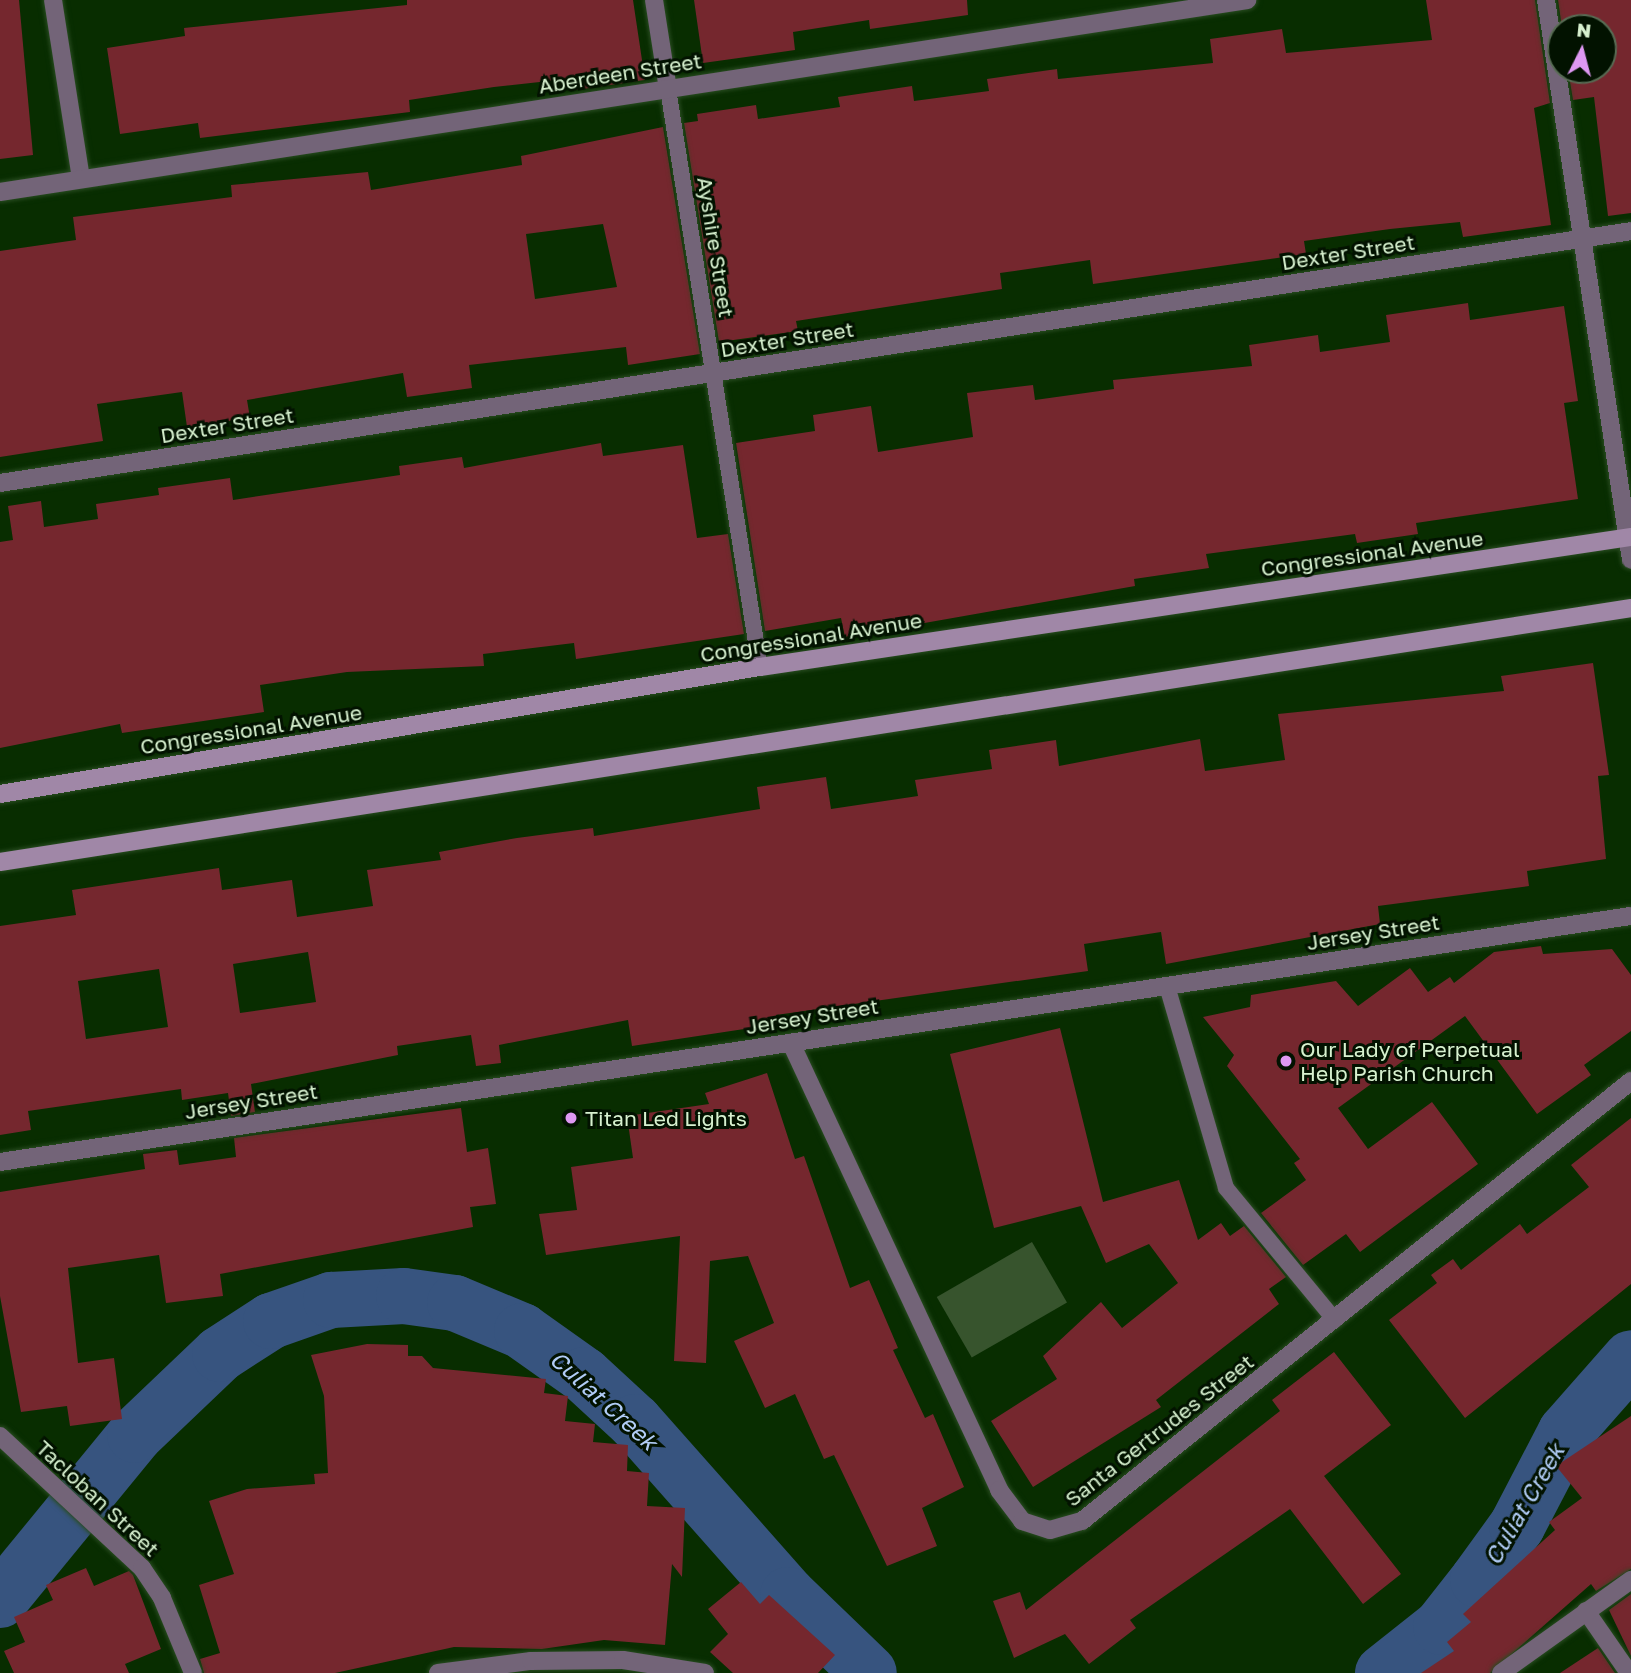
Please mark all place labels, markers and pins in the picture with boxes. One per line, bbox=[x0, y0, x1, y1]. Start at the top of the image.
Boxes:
place label: Our Lady of Perpetual Help Parish Church bbox=[1300, 1036, 1520, 1086]
marker: Our Lady of Perpetual Help Parish Church bbox=[1278, 1053, 1294, 1069]
place label: Titan Led Lights bbox=[585, 1105, 747, 1131]
marker: Titan Led Lights bbox=[563, 1110, 579, 1126]

